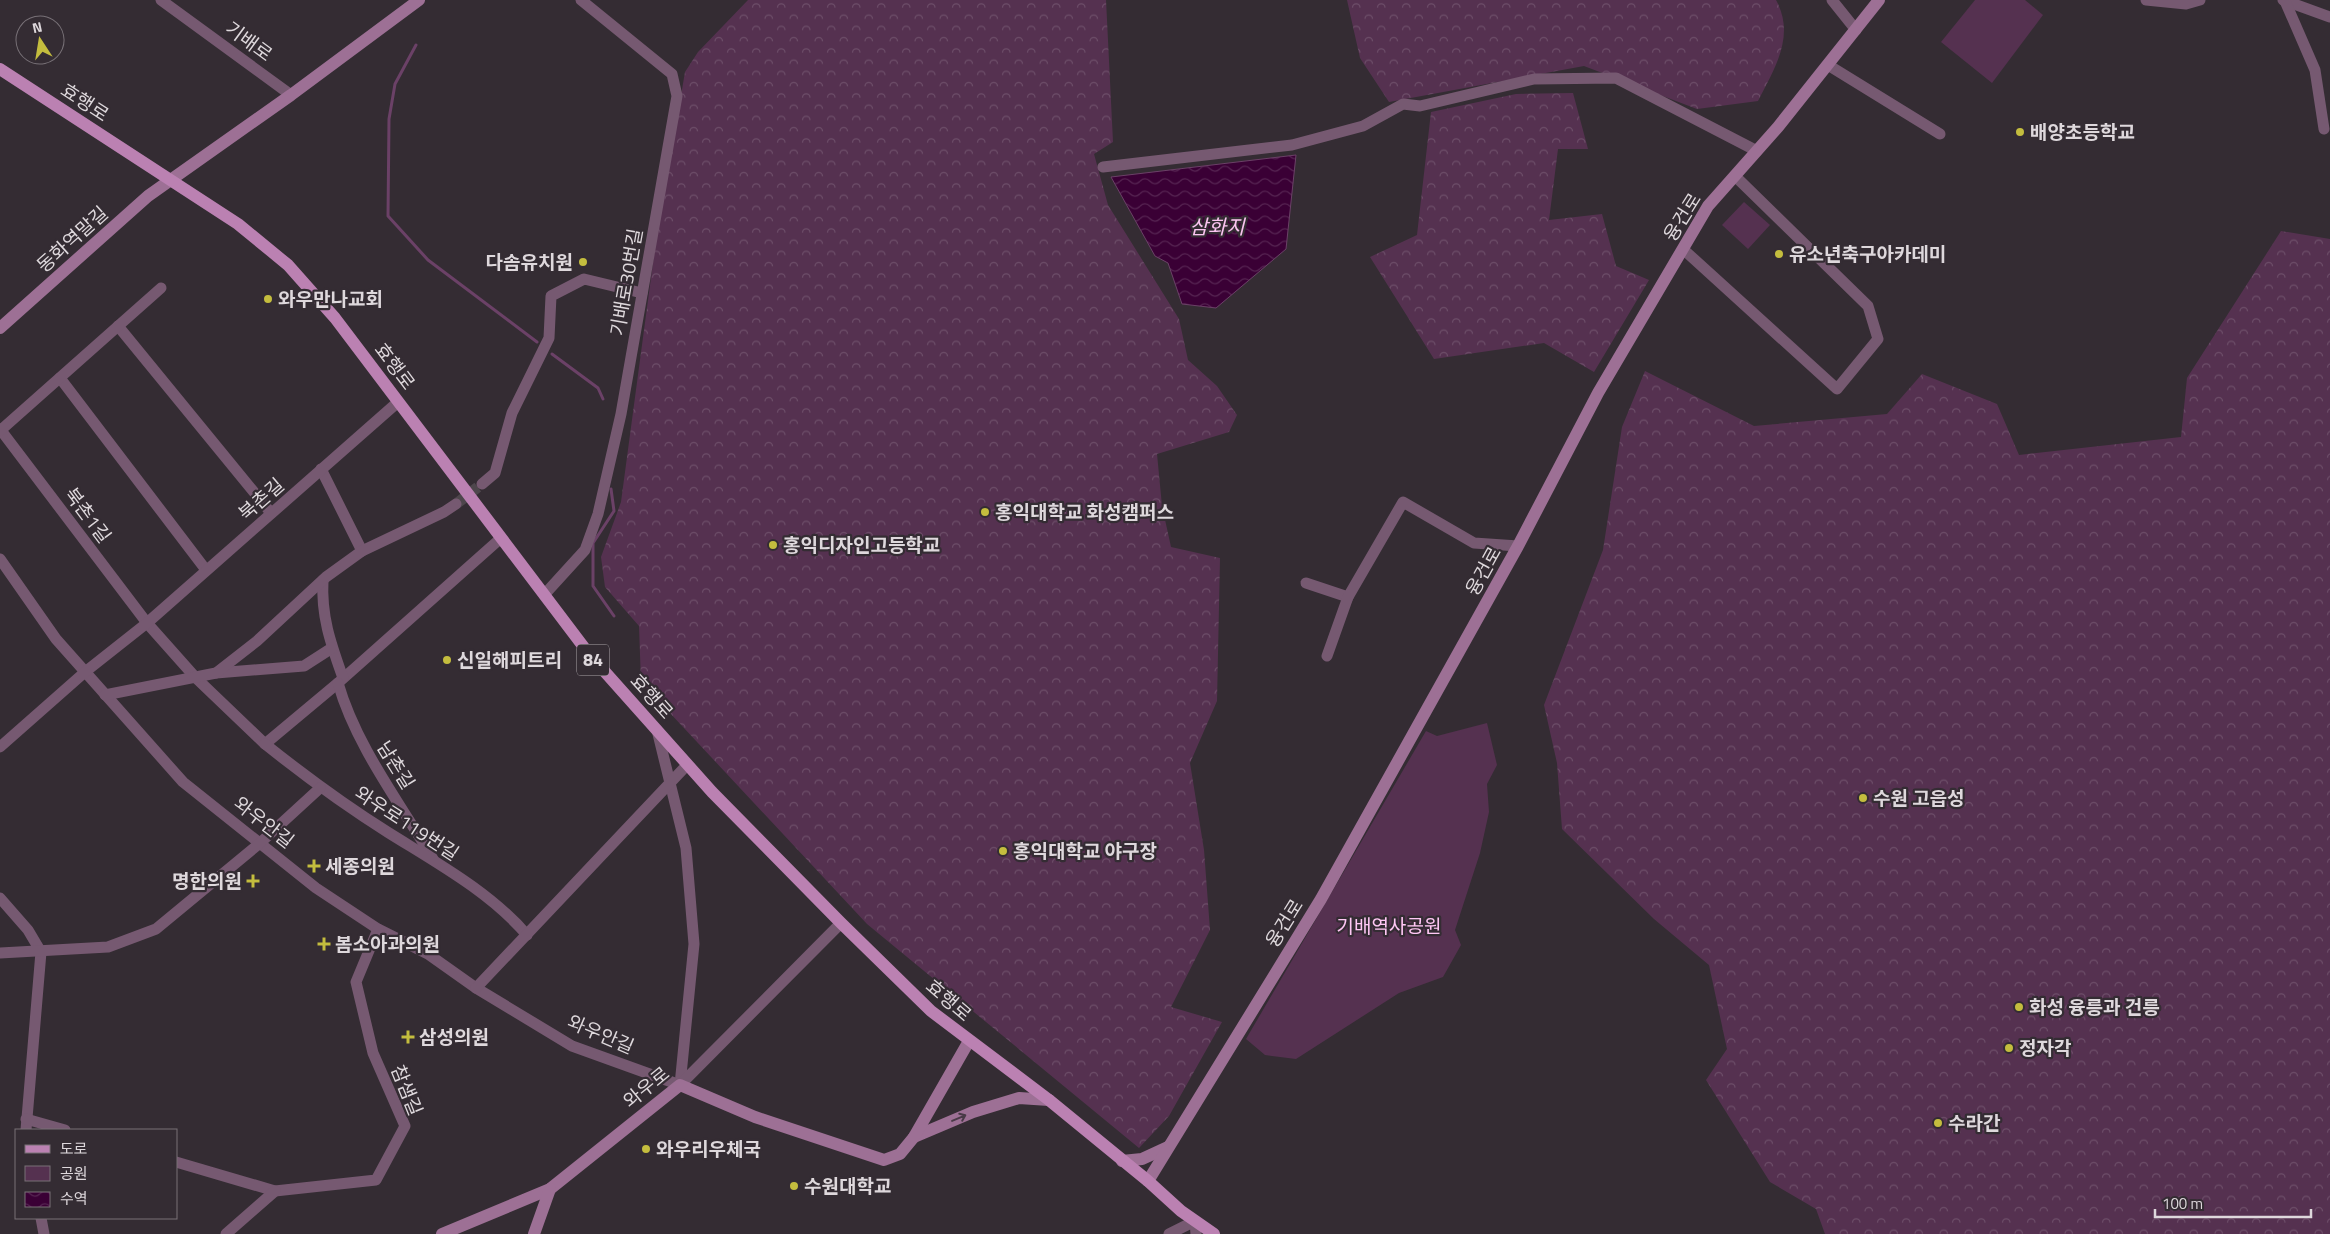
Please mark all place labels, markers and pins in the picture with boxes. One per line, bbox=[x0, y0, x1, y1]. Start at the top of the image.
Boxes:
place label: 배양초등학교 bbox=[2030, 117, 2135, 146]
marker: 배양초등학교 bbox=[2014, 126, 2026, 138]
place label: 유소년축구아카데미 bbox=[1789, 239, 1946, 268]
place label: 다솜유치원 bbox=[486, 247, 573, 276]
marker: 유소년축구아카데미 bbox=[1773, 248, 1785, 260]
marker: 다솜유치원 bbox=[577, 256, 589, 268]
place label: 와우만나교회 bbox=[278, 284, 383, 313]
marker: 와우만나교회 bbox=[262, 293, 274, 305]
place label: 홍익대학교 화성캠퍼스 bbox=[995, 497, 1174, 526]
marker: 홍익대학교 화성캠퍼스 bbox=[979, 506, 991, 518]
place label: 홍익디자인고등학교 bbox=[783, 530, 940, 559]
marker: 홍익디자인고등학교 bbox=[767, 539, 779, 551]
place label: 신일해피트리 bbox=[457, 645, 562, 674]
marker: 신일해피트리 bbox=[441, 654, 453, 666]
place label: 수원 고읍성 bbox=[1873, 783, 1965, 812]
marker: 수원 고읍성 bbox=[1857, 792, 1869, 804]
place label: 홍익대학교 야구장 bbox=[1013, 836, 1157, 865]
marker: 홍익대학교 야구장 bbox=[997, 845, 1009, 857]
place label: 세종의원 bbox=[325, 851, 395, 880]
marker: 세종의원 bbox=[307, 859, 321, 873]
place label: 명한의원 bbox=[172, 866, 242, 895]
marker: 명한의원 bbox=[246, 874, 260, 888]
place label: 봄소아과의원 bbox=[335, 929, 440, 958]
marker: 봄소아과의원 bbox=[317, 937, 331, 951]
place label: 화성 융릉과 건릉 bbox=[2029, 992, 2160, 1021]
marker: 화성 융릉과 건릉 bbox=[2013, 1001, 2025, 1013]
place label: 삼성의원 bbox=[419, 1022, 489, 1051]
marker: 삼성의원 bbox=[401, 1030, 415, 1044]
place label: 정자각 bbox=[2019, 1033, 2071, 1062]
marker: 정자각 bbox=[2003, 1042, 2015, 1054]
place label: 수라간 bbox=[1948, 1108, 2001, 1137]
marker: 수라간 bbox=[1932, 1117, 1944, 1129]
place label: 와우리우체국 bbox=[656, 1134, 761, 1163]
marker: 와우리우체국 bbox=[640, 1143, 652, 1155]
place label: 수원대학교 bbox=[804, 1171, 891, 1200]
marker: 수원대학교 bbox=[788, 1180, 800, 1192]

